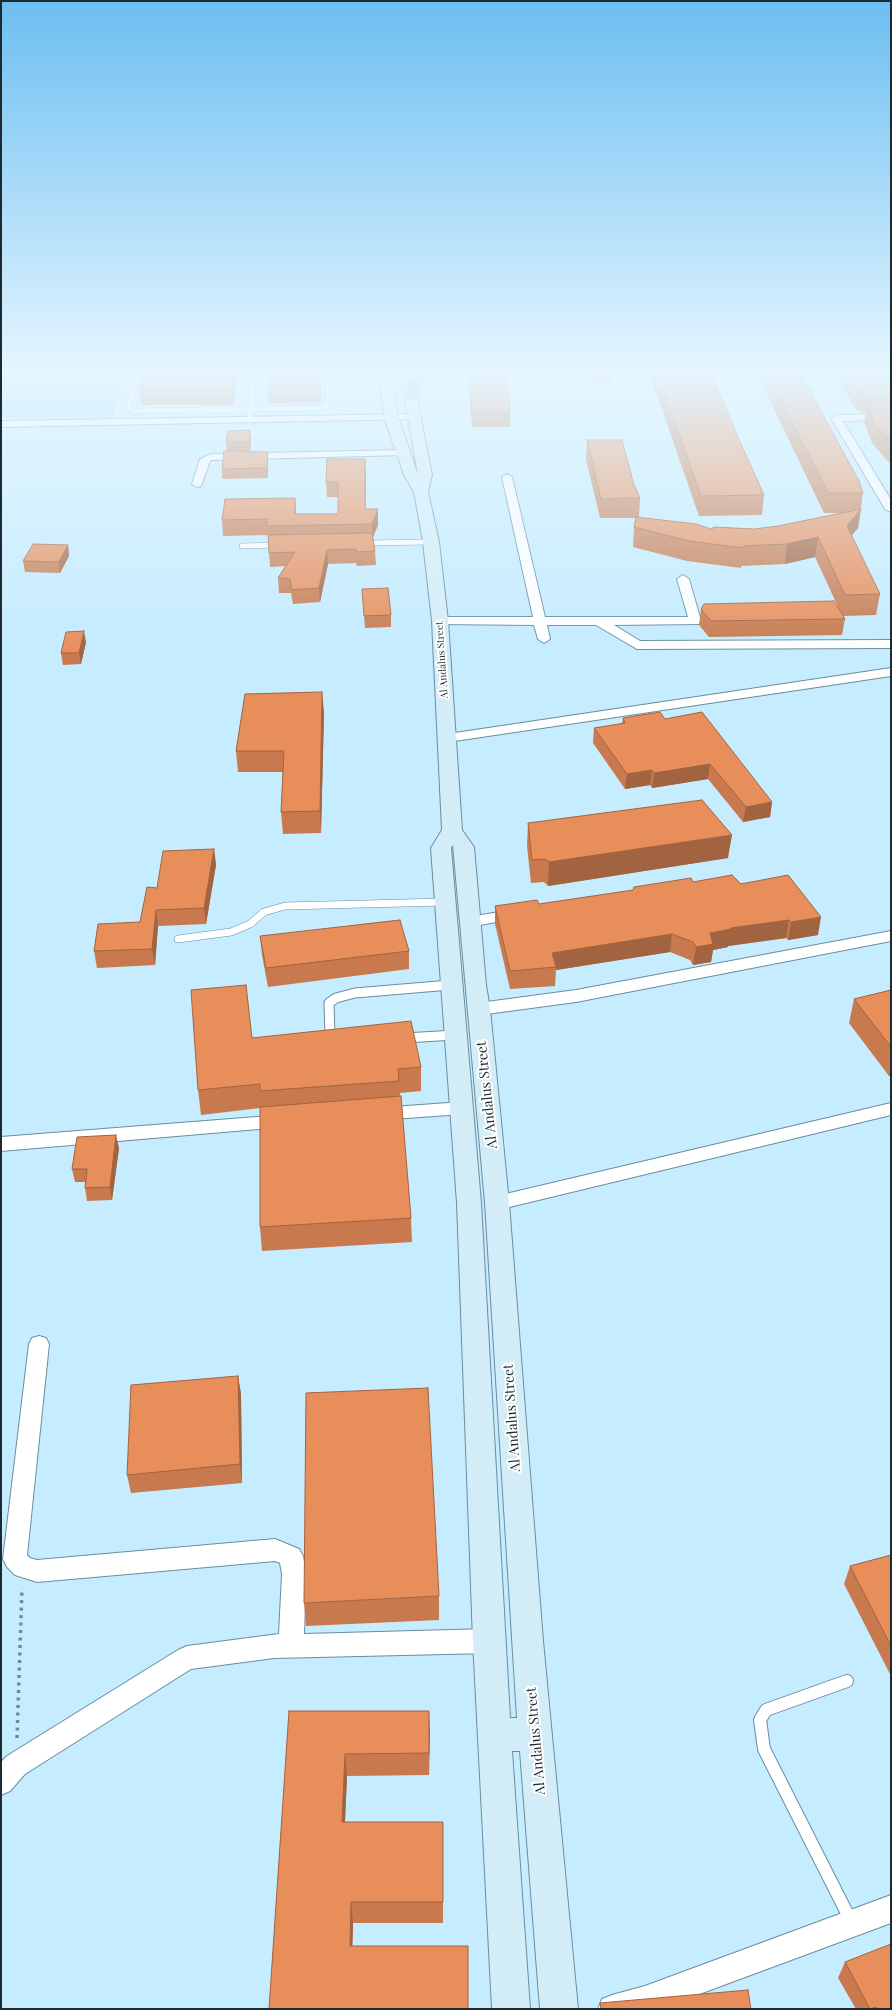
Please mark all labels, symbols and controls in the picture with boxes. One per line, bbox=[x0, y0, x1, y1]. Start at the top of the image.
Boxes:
street label: Al Andalus Street bbox=[433, 621, 451, 699]
street label: Al Andalus Street bbox=[473, 1040, 501, 1150]
street label: Al Andalus Street bbox=[500, 1364, 524, 1472]
street label: Al Andalus Street bbox=[523, 1686, 549, 1796]

